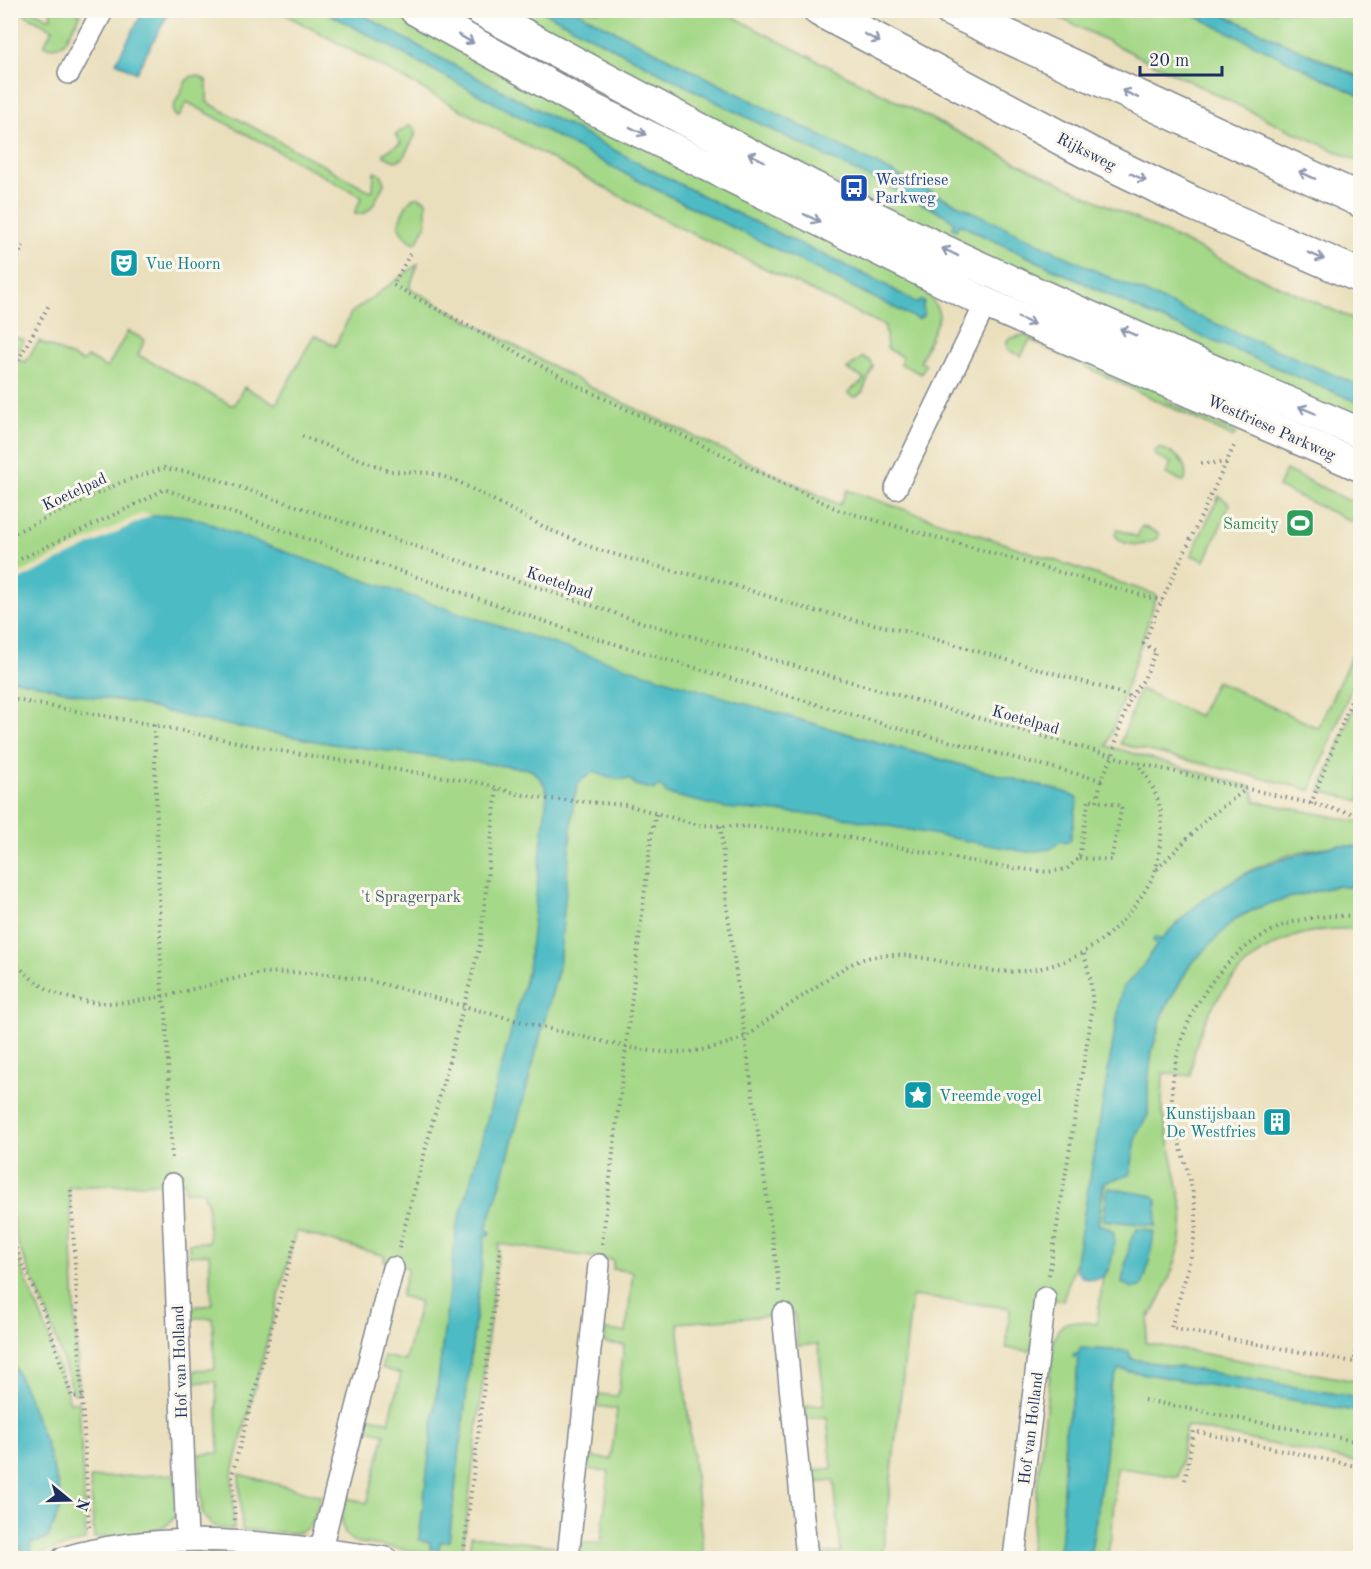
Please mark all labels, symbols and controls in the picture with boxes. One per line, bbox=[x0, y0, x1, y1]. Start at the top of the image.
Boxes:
one-way arrow bbox=[863, 32, 880, 44]
one-way arrow bbox=[457, 33, 474, 45]
scale bar bbox=[1140, 39, 1222, 77]
text: 20 m bbox=[1149, 52, 1189, 70]
one-way arrow bbox=[1122, 88, 1140, 99]
one-way arrow bbox=[628, 126, 646, 137]
street label: Rijksweg bbox=[1054, 131, 1118, 175]
one-way arrow bbox=[748, 151, 766, 162]
one-way arrow bbox=[1299, 169, 1317, 181]
one-way arrow bbox=[1129, 171, 1147, 183]
bus stop icon: Westfriese Parkweg bbox=[838, 172, 870, 204]
place label: Westfriese Parkweg bbox=[875, 173, 948, 207]
one-way arrow bbox=[803, 212, 821, 224]
one-way arrow bbox=[942, 245, 960, 257]
theatre icon: Vue Hoorn bbox=[108, 247, 140, 279]
one-way arrow bbox=[1306, 251, 1324, 263]
place label: Vue Hoorn bbox=[145, 257, 221, 273]
one-way arrow bbox=[1016, 316, 1034, 327]
one-way arrow bbox=[1119, 326, 1138, 337]
street label: Westfriese Parkweg bbox=[1205, 393, 1338, 464]
one-way arrow bbox=[1298, 404, 1316, 415]
street label: Koetelpad bbox=[40, 471, 110, 515]
sports icon: Samcity bbox=[1284, 507, 1316, 539]
place label: Samcity bbox=[1223, 517, 1280, 533]
street label: Koetelpad bbox=[524, 565, 595, 603]
street label: Koetelpad bbox=[990, 704, 1061, 738]
park label: 't Spragerpark bbox=[361, 890, 461, 906]
place icon: Vreemde vogel bbox=[902, 1079, 934, 1111]
place label: Vreemde vogel bbox=[939, 1089, 1042, 1105]
building icon: Kunstijsbaan De Westfries bbox=[1261, 1106, 1293, 1138]
place label: Kunstijsbaan De Westfries bbox=[1165, 1107, 1256, 1141]
street label: Hof van Holland bbox=[171, 1305, 191, 1419]
street label: Hof van Holland bbox=[1017, 1371, 1047, 1485]
north arrow bbox=[39, 1470, 99, 1530]
text: N bbox=[71, 1496, 91, 1513]

